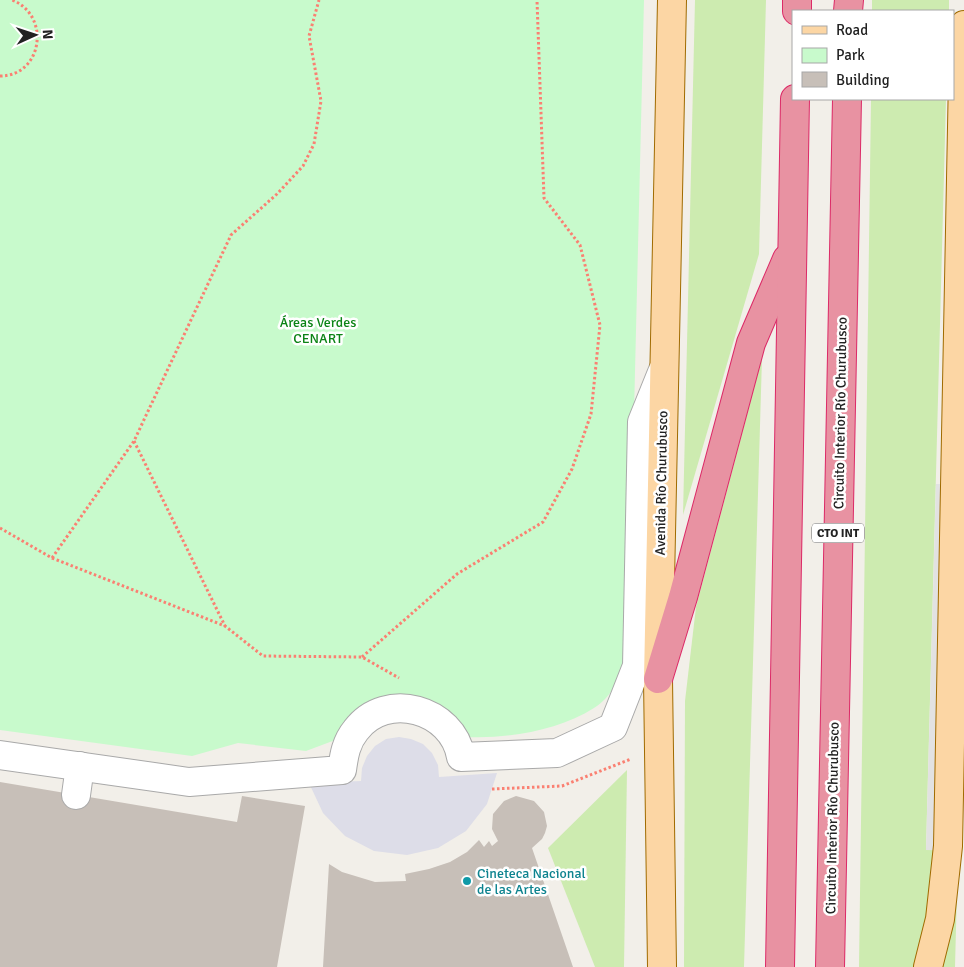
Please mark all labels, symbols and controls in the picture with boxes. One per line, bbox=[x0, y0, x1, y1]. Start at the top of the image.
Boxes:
north arrow bbox=[10, 10, 60, 60]
legend bbox=[792, 10, 954, 100]
text: Road bbox=[836, 21, 868, 39]
text: N bbox=[39, 29, 56, 40]
text: Park bbox=[836, 46, 865, 64]
text: Building bbox=[836, 71, 890, 89]
park label: Áreas Verdes CENART bbox=[280, 314, 356, 347]
street label: Circuito Interior Río Churubusco bbox=[830, 317, 851, 509]
street label: Avenida Río Churubusco bbox=[652, 411, 671, 555]
road number: CTO INT bbox=[812, 524, 864, 542]
street label: Circuito Interior Río Churubusco bbox=[822, 722, 843, 914]
place label: Cineteca Nacional de las Artes bbox=[477, 865, 586, 898]
marker: Cineteca Nacional de las Artes bbox=[461, 875, 473, 887]

